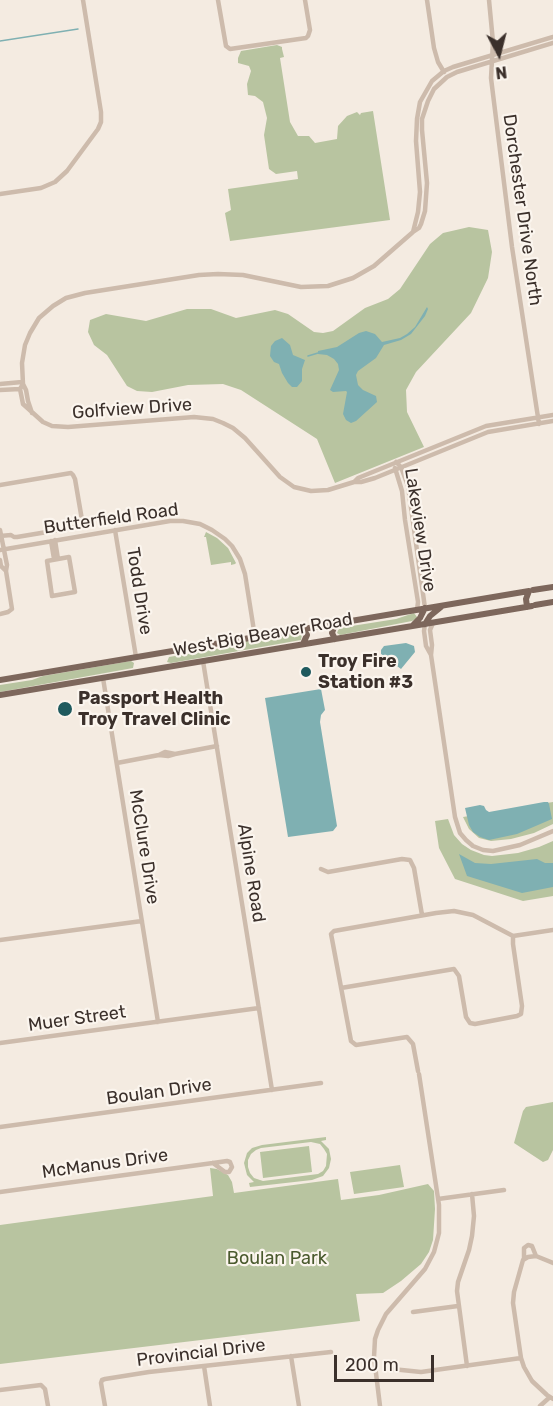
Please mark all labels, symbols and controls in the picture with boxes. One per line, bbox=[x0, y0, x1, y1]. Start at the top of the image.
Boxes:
north arrow bbox=[469, 24, 529, 84]
text: N bbox=[494, 62, 508, 82]
street label: Dorchester Drive North bbox=[498, 113, 546, 307]
street label: Golfview Drive bbox=[71, 394, 193, 424]
street label: Lakeview Drive bbox=[400, 467, 440, 593]
street label: Butterfield Road bbox=[42, 499, 180, 539]
street label: Todd Drive bbox=[121, 546, 157, 636]
street label: West Big Beaver Road bbox=[172, 609, 354, 661]
place label: Troy Fire Station #3 bbox=[318, 651, 413, 694]
marker: Troy Fire Station #3 bbox=[299, 665, 313, 679]
place label: Passport Health Troy Travel Clinic bbox=[78, 688, 231, 730]
marker: Passport Health Troy Travel Clinic bbox=[56, 700, 74, 718]
street label: McClure Drive bbox=[124, 788, 164, 906]
street label: Alpine Road bbox=[233, 822, 269, 924]
street label: Muer Street bbox=[27, 1001, 127, 1037]
street label: Boulan Drive bbox=[105, 1074, 213, 1110]
street label: McManus Drive bbox=[41, 1144, 169, 1184]
park label: Boulan Park bbox=[227, 1248, 327, 1270]
street label: Provincial Drive bbox=[135, 1334, 267, 1372]
scale bar bbox=[337, 1343, 438, 1381]
text: 200 m bbox=[345, 1354, 399, 1376]

